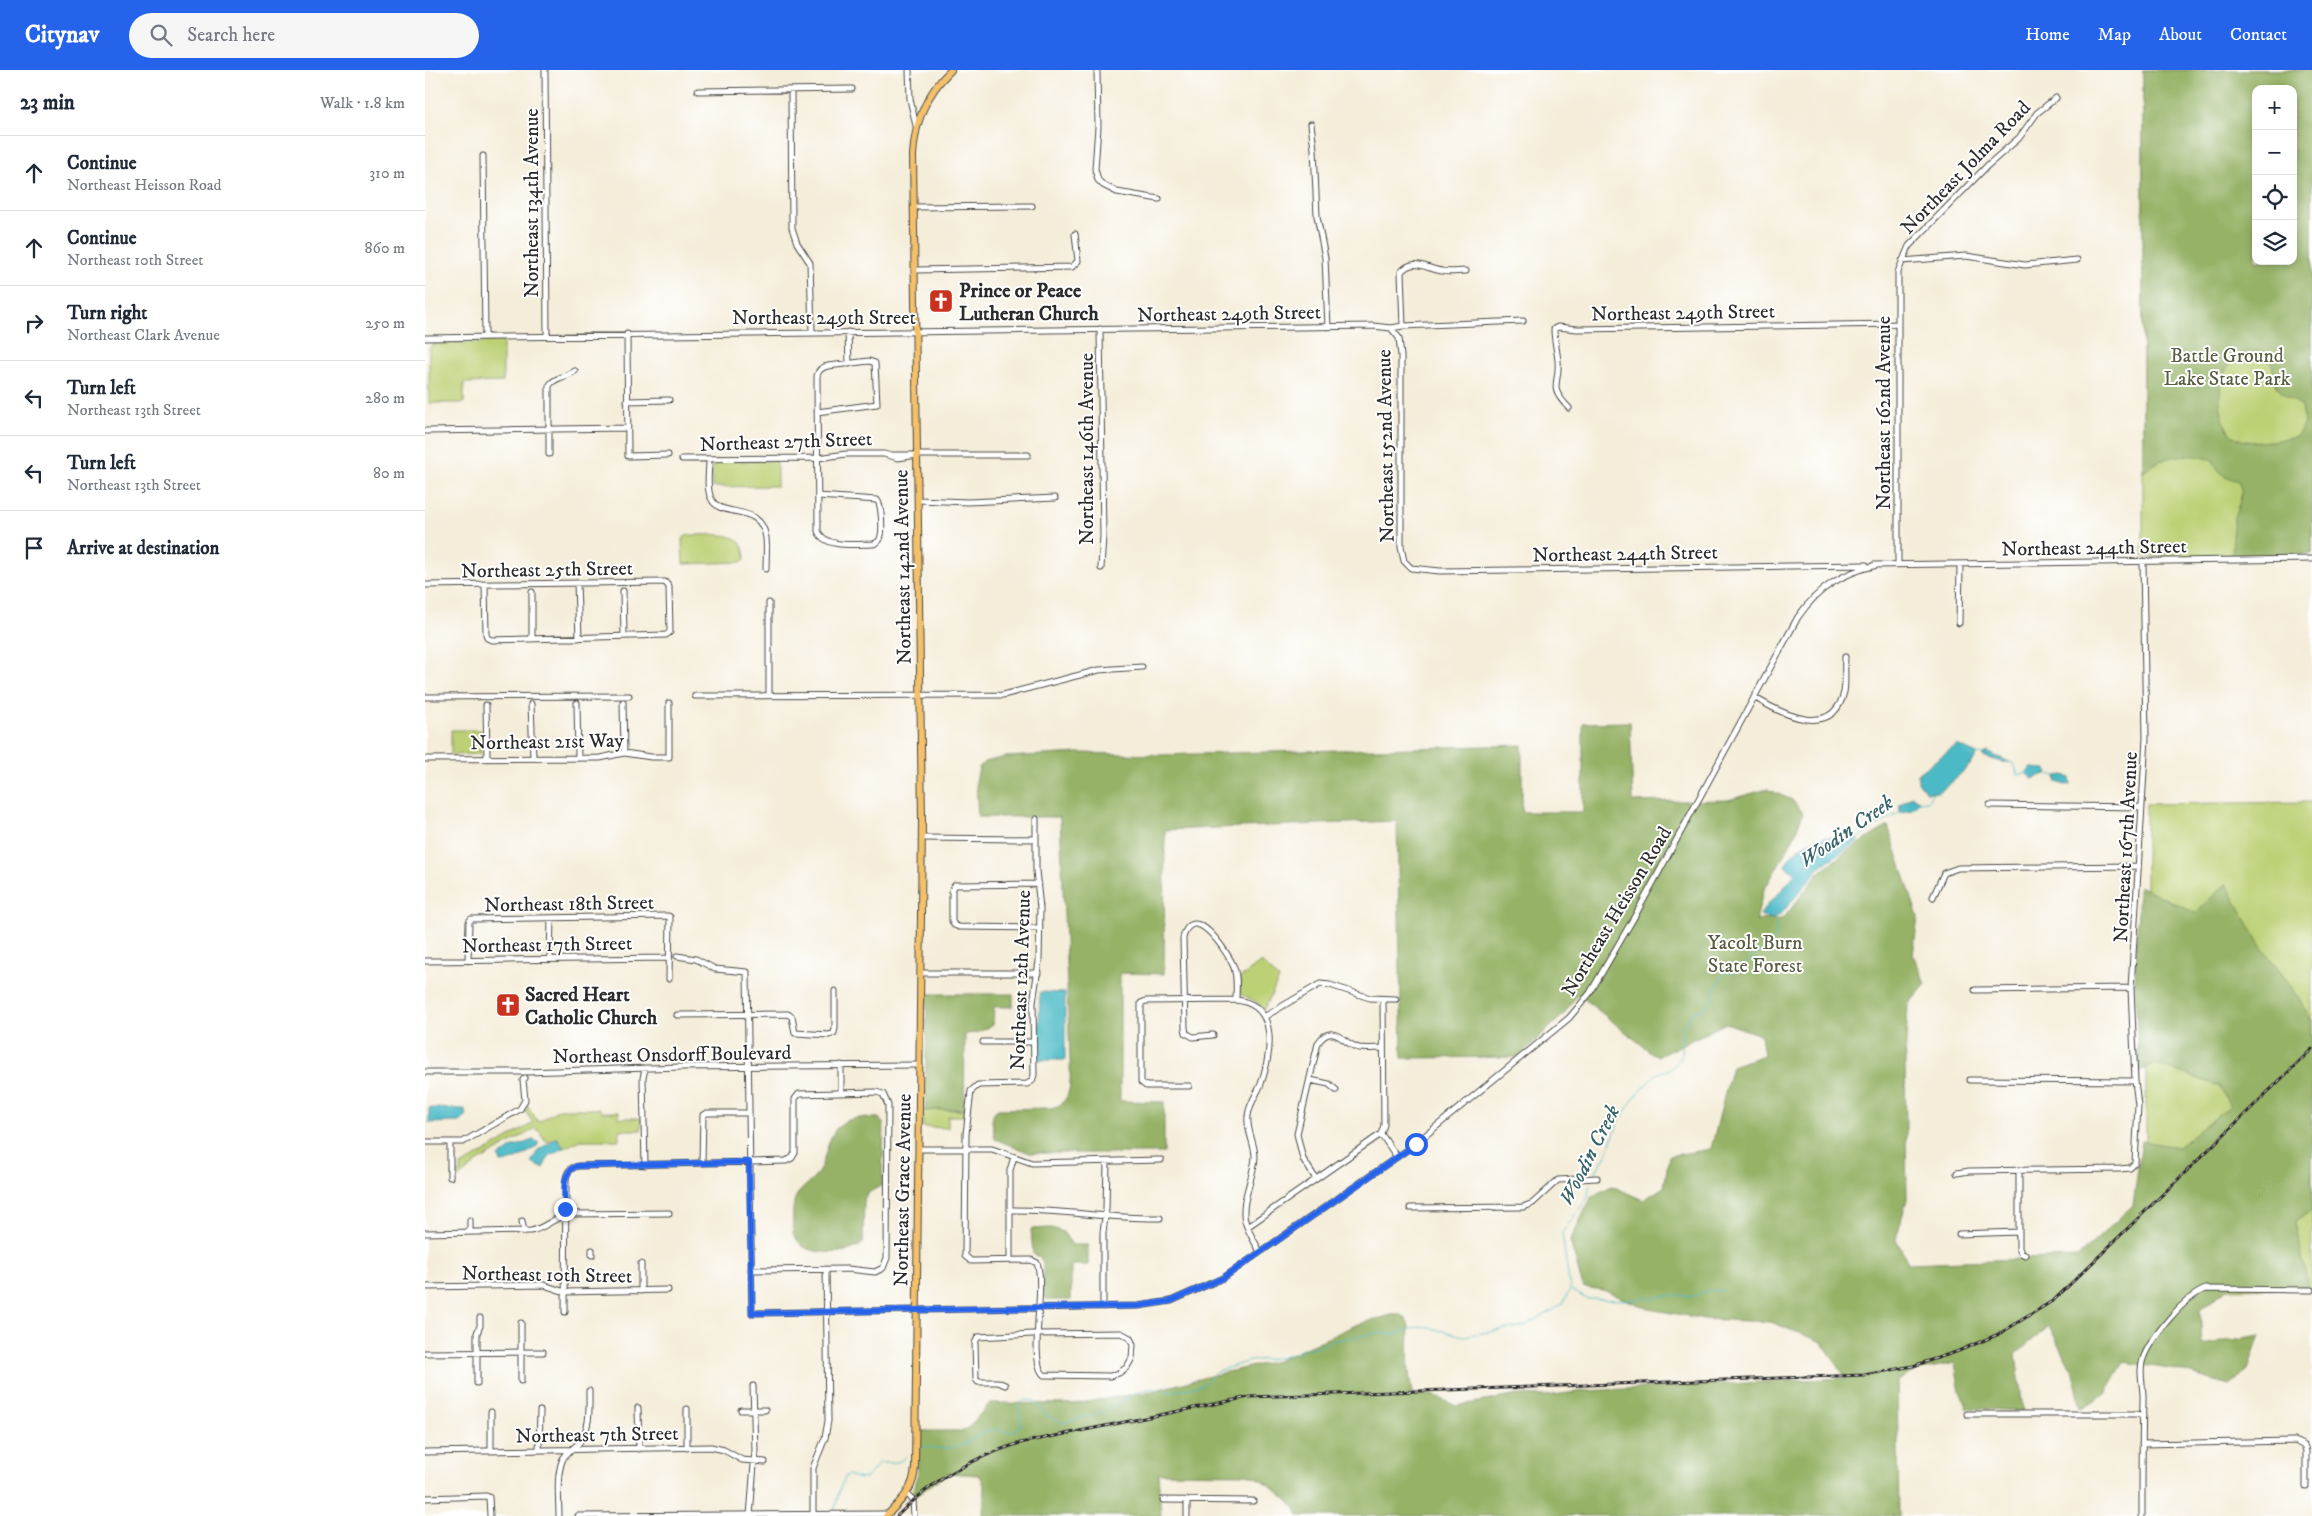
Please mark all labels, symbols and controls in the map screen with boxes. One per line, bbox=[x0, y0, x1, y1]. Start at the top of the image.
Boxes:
search box bbox=[129, 13, 479, 58]
text: Citynav bbox=[25, 20, 99, 50]
icon: search bbox=[147, 21, 175, 49]
text: Search here bbox=[187, 24, 275, 47]
text: Home bbox=[2025, 24, 2070, 46]
text: Map bbox=[2098, 24, 2131, 46]
text: About bbox=[2159, 24, 2202, 46]
text: Contact bbox=[2230, 24, 2287, 46]
map controls bbox=[2252, 85, 2297, 265]
button: + bbox=[2252, 85, 2297, 130]
text: 23 min bbox=[20, 90, 75, 116]
text: Walk · 1.8 km bbox=[320, 93, 405, 113]
street label: Northeast Jolma Road bbox=[1896, 96, 2036, 240]
street label: Northeast 134th Avenue bbox=[520, 108, 545, 298]
button: − bbox=[2252, 130, 2297, 175]
text: Continue bbox=[67, 152, 137, 175]
icon: ahead bbox=[20, 159, 48, 187]
text: 310 m bbox=[369, 163, 405, 183]
text: Northeast Heisson Road bbox=[67, 175, 222, 195]
button: locate bbox=[2252, 175, 2297, 220]
button: layers bbox=[2252, 220, 2297, 265]
text: Continue bbox=[67, 227, 137, 250]
icon: ahead bbox=[20, 234, 48, 262]
text: 860 m bbox=[365, 238, 405, 258]
text: Northeast 10th Street bbox=[67, 250, 203, 270]
place label: Prince or Peace Lutheran Church bbox=[959, 279, 1099, 327]
church icon: Prince or Peace Lutheran Church bbox=[928, 288, 954, 314]
street label: Northeast 249th Street bbox=[1591, 299, 1775, 328]
street label: Northeast 249th Street bbox=[1137, 300, 1321, 329]
text: Turn right bbox=[67, 302, 147, 325]
street label: Northeast 249th Street bbox=[732, 306, 916, 331]
icon: right bbox=[20, 309, 48, 337]
text: 250 m bbox=[365, 313, 405, 333]
street label: Northeast 162nd Avenue bbox=[1872, 316, 1897, 510]
text: Northeast Clark Avenue bbox=[67, 325, 220, 345]
park label: Battle Ground Lake State Park bbox=[2164, 344, 2291, 392]
street label: Northeast 152nd Avenue bbox=[1372, 349, 1401, 543]
street label: Northeast 146th Avenue bbox=[1075, 353, 1100, 545]
text: Turn left bbox=[67, 377, 136, 400]
icon: left bbox=[20, 384, 48, 412]
text: 280 m bbox=[365, 388, 405, 408]
text: Northeast 13th Street bbox=[67, 400, 201, 420]
street label: Northeast 27th Street bbox=[699, 427, 873, 458]
text: Turn left bbox=[67, 452, 136, 475]
icon: left bbox=[20, 459, 48, 487]
text: 80 m bbox=[373, 463, 405, 483]
street label: Northeast 142nd Avenue bbox=[889, 469, 918, 665]
text: Northeast 13th Street bbox=[67, 475, 201, 495]
icon: arrive bbox=[20, 534, 48, 562]
street label: Northeast 244th Street bbox=[2001, 534, 2187, 563]
text: Arrive at destination bbox=[67, 537, 219, 560]
street label: Northeast 244th Street bbox=[1532, 540, 1718, 569]
street label: Northeast 25th Street bbox=[461, 556, 633, 585]
street label: Northeast 21st Way bbox=[470, 729, 625, 756]
street label: Northeast 167th Avenue bbox=[2109, 751, 2144, 943]
water label: Woodin Creek bbox=[1794, 790, 1899, 874]
street label: Northeast Heisson Road bbox=[1557, 822, 1678, 1001]
street label: Northeast 12th Avenue bbox=[1006, 890, 1037, 1070]
street label: Northeast 18th Street bbox=[484, 891, 654, 918]
park label: Yacolt Burn State Forest bbox=[1708, 931, 1803, 979]
street label: Northeast 17th Street bbox=[462, 932, 632, 959]
place label: Sacred Heart Catholic Church bbox=[525, 983, 658, 1031]
church icon: Sacred Heart Catholic Church bbox=[495, 992, 521, 1018]
street label: Northeast Onsdorff Boulevard bbox=[552, 1041, 792, 1070]
street label: Northeast Grace Avenue bbox=[889, 1093, 918, 1287]
water label: Woodin Creek bbox=[1554, 1101, 1626, 1210]
route start bbox=[1405, 1133, 1428, 1156]
route end bbox=[554, 1198, 577, 1221]
street label: Northeast 10th Street bbox=[461, 1262, 632, 1289]
street label: Northeast 7th Street bbox=[515, 1422, 679, 1449]

